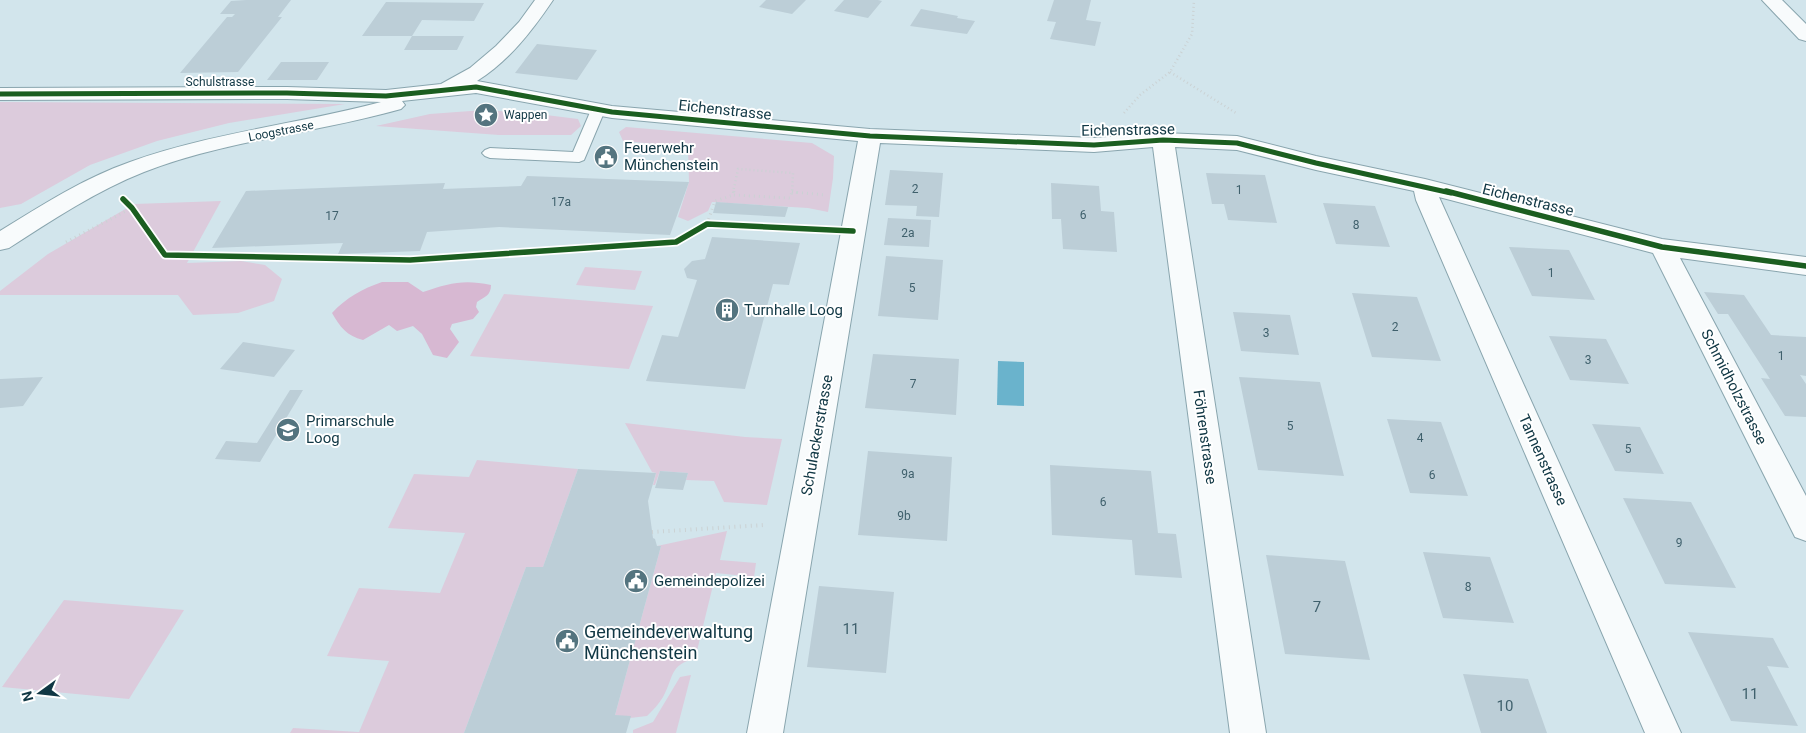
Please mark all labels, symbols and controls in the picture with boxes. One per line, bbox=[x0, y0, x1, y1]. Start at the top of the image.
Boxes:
street label: Schulstrasse bbox=[186, 75, 254, 89]
street label: Eichenstrasse bbox=[678, 96, 773, 124]
place icon: Wappen bbox=[473, 102, 499, 128]
place label: Wappen bbox=[504, 108, 547, 122]
street label: Loogstrasse bbox=[247, 118, 315, 144]
street label: Eichenstrasse bbox=[1081, 120, 1175, 140]
place label: Feuerwehr Münchenstein bbox=[624, 139, 719, 174]
public building icon: Feuerwehr Münchenstein bbox=[593, 144, 619, 170]
street label: Eichenstrasse bbox=[1480, 180, 1576, 220]
house number: 2 bbox=[912, 182, 919, 196]
house number: 1 bbox=[1236, 183, 1242, 197]
house number: 17a bbox=[551, 195, 571, 209]
house number: 6 bbox=[1080, 208, 1087, 222]
house number: 17 bbox=[325, 209, 339, 223]
house number: 8 bbox=[1353, 218, 1360, 232]
house number: 2a bbox=[901, 226, 915, 240]
house number: 1 bbox=[1548, 266, 1554, 280]
house number: 5 bbox=[909, 281, 916, 295]
building icon: Turnhalle Loog bbox=[714, 297, 740, 323]
place label: Turnhalle Loog bbox=[744, 301, 843, 319]
house number: 2 bbox=[1392, 320, 1399, 334]
house number: 3 bbox=[1263, 326, 1269, 340]
street label: Schmidholzstrasse bbox=[1697, 326, 1771, 448]
house number: 1 bbox=[1778, 349, 1784, 363]
house number: 3 bbox=[1585, 353, 1591, 367]
street label: Schulackerstrasse bbox=[798, 373, 837, 497]
house number: 7 bbox=[910, 377, 917, 391]
street label: Föhrenstrasse bbox=[1189, 389, 1221, 485]
place label: Primarschule Loog bbox=[306, 412, 394, 447]
street label: Tannenstrasse bbox=[1515, 412, 1571, 509]
school or university icon: Primarschule Loog bbox=[275, 417, 301, 443]
house number: 5 bbox=[1287, 419, 1294, 433]
house number: 4 bbox=[1417, 431, 1424, 445]
house number: 5 bbox=[1625, 442, 1632, 456]
house number: 9a bbox=[901, 467, 915, 481]
house number: 6 bbox=[1429, 468, 1436, 482]
house number: 6 bbox=[1100, 495, 1107, 509]
house number: 9b bbox=[897, 509, 911, 523]
house number: 9 bbox=[1676, 536, 1682, 550]
public building icon: Gemeindepolizei bbox=[623, 568, 649, 594]
place label: Gemeindepolizei bbox=[654, 572, 765, 590]
house number: 8 bbox=[1465, 580, 1472, 594]
house number: 7 bbox=[1313, 598, 1321, 616]
house number: 11 bbox=[843, 620, 859, 638]
place label: Gemeindeverwaltung Münchenstein bbox=[584, 621, 753, 663]
public building icon: Gemeindeverwaltung Münchenstein bbox=[554, 628, 580, 654]
north arrow bbox=[15, 668, 65, 718]
house number: 11 bbox=[1742, 685, 1758, 703]
text: N bbox=[18, 690, 36, 703]
house number: 10 bbox=[1497, 697, 1513, 715]

